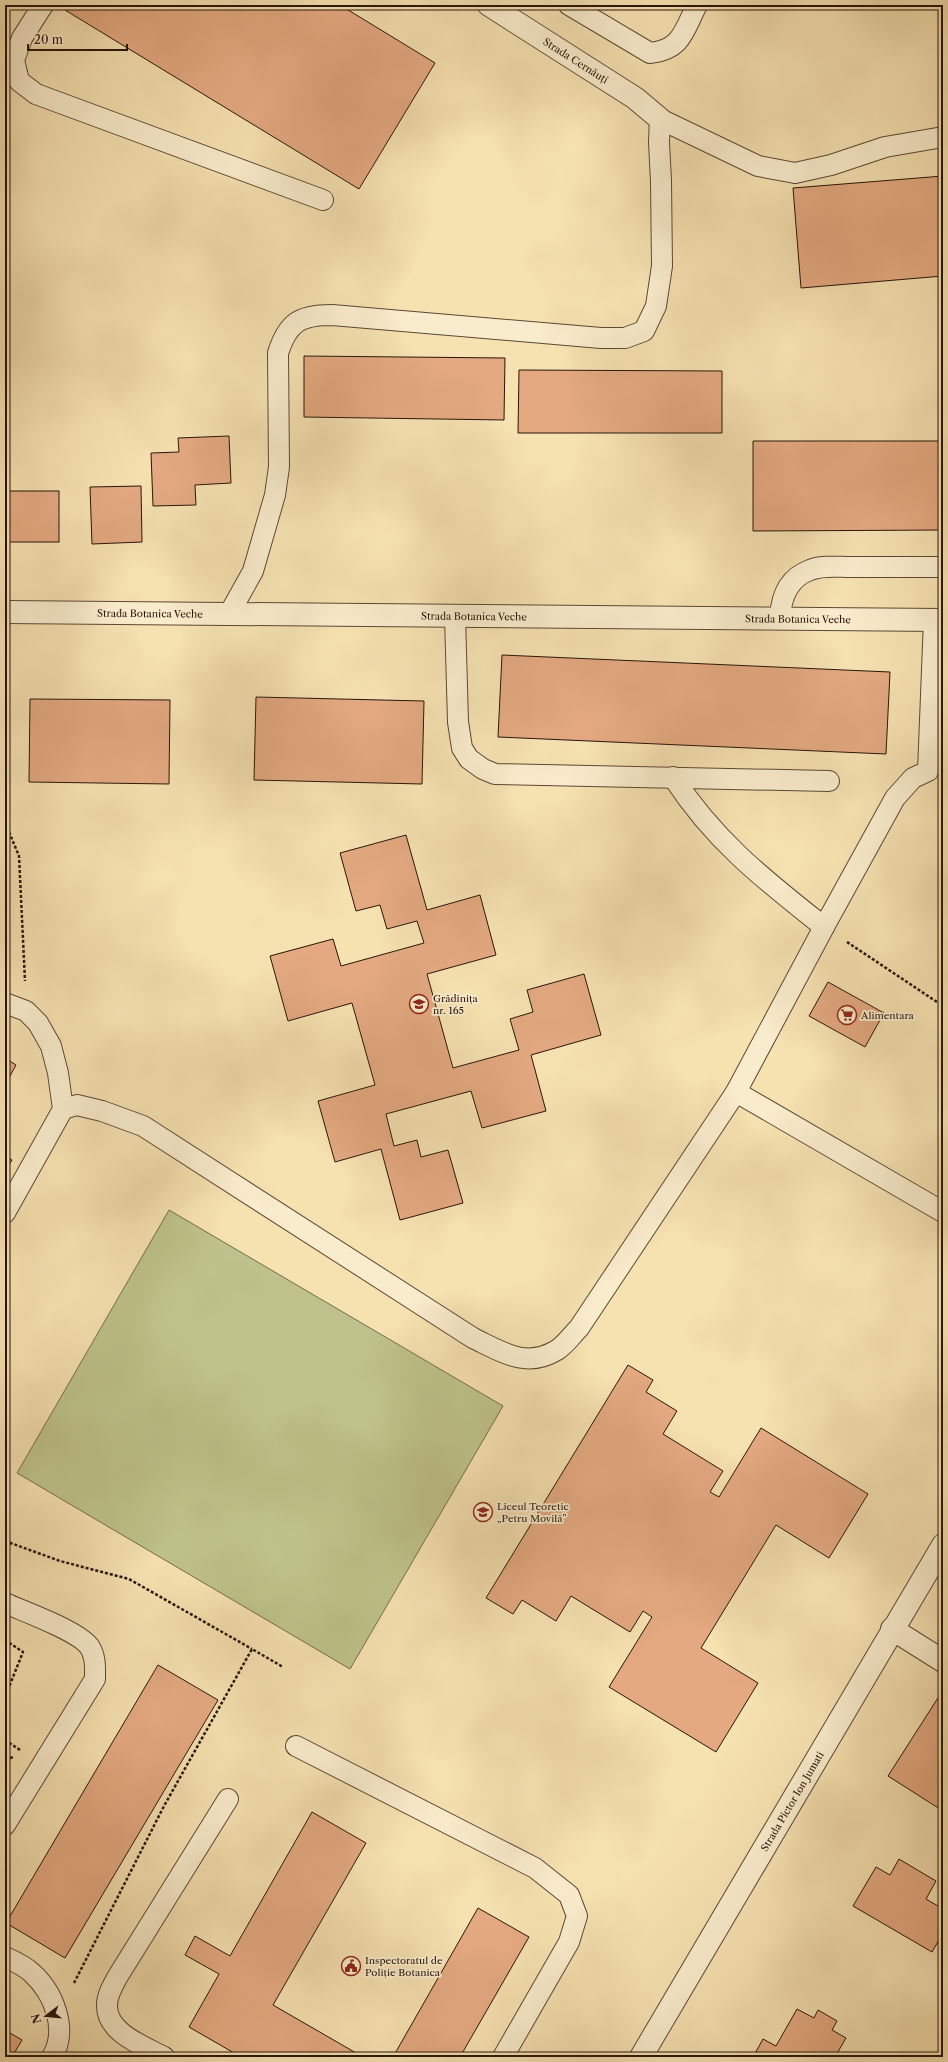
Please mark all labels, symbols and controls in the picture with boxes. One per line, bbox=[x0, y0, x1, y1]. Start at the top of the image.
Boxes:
scale bar bbox=[28, 26, 127, 52]
text: 20 m bbox=[34, 32, 63, 47]
street label: Strada Cernăuți bbox=[541, 35, 611, 86]
street label: Strada Botanica Veche bbox=[97, 607, 203, 621]
street label: Strada Botanica Veche bbox=[421, 610, 527, 623]
street label: Strada Botanica Veche bbox=[745, 612, 851, 626]
place label: Grădinița nr. 165 bbox=[433, 992, 478, 1017]
school or university icon: Grădinița nr. 165 bbox=[408, 993, 430, 1015]
supermarket icon: Alimentara bbox=[836, 1004, 858, 1026]
place label: Alimentara bbox=[860, 1009, 915, 1022]
place label: Liceul Teoretic „Petru Movilă” bbox=[497, 1500, 569, 1525]
school or university icon: Liceul Teoretic „Petru Movilă” bbox=[472, 1501, 494, 1523]
street label: Strada Pictor Ion Jumati bbox=[758, 1749, 827, 1854]
place label: Inspectoratul de Poliție Botanica bbox=[365, 1954, 443, 1979]
public building icon: Inspectoratul de Poliție Botanica bbox=[340, 1955, 362, 1977]
north arrow bbox=[26, 1996, 66, 2036]
text: N bbox=[28, 2012, 44, 2025]

